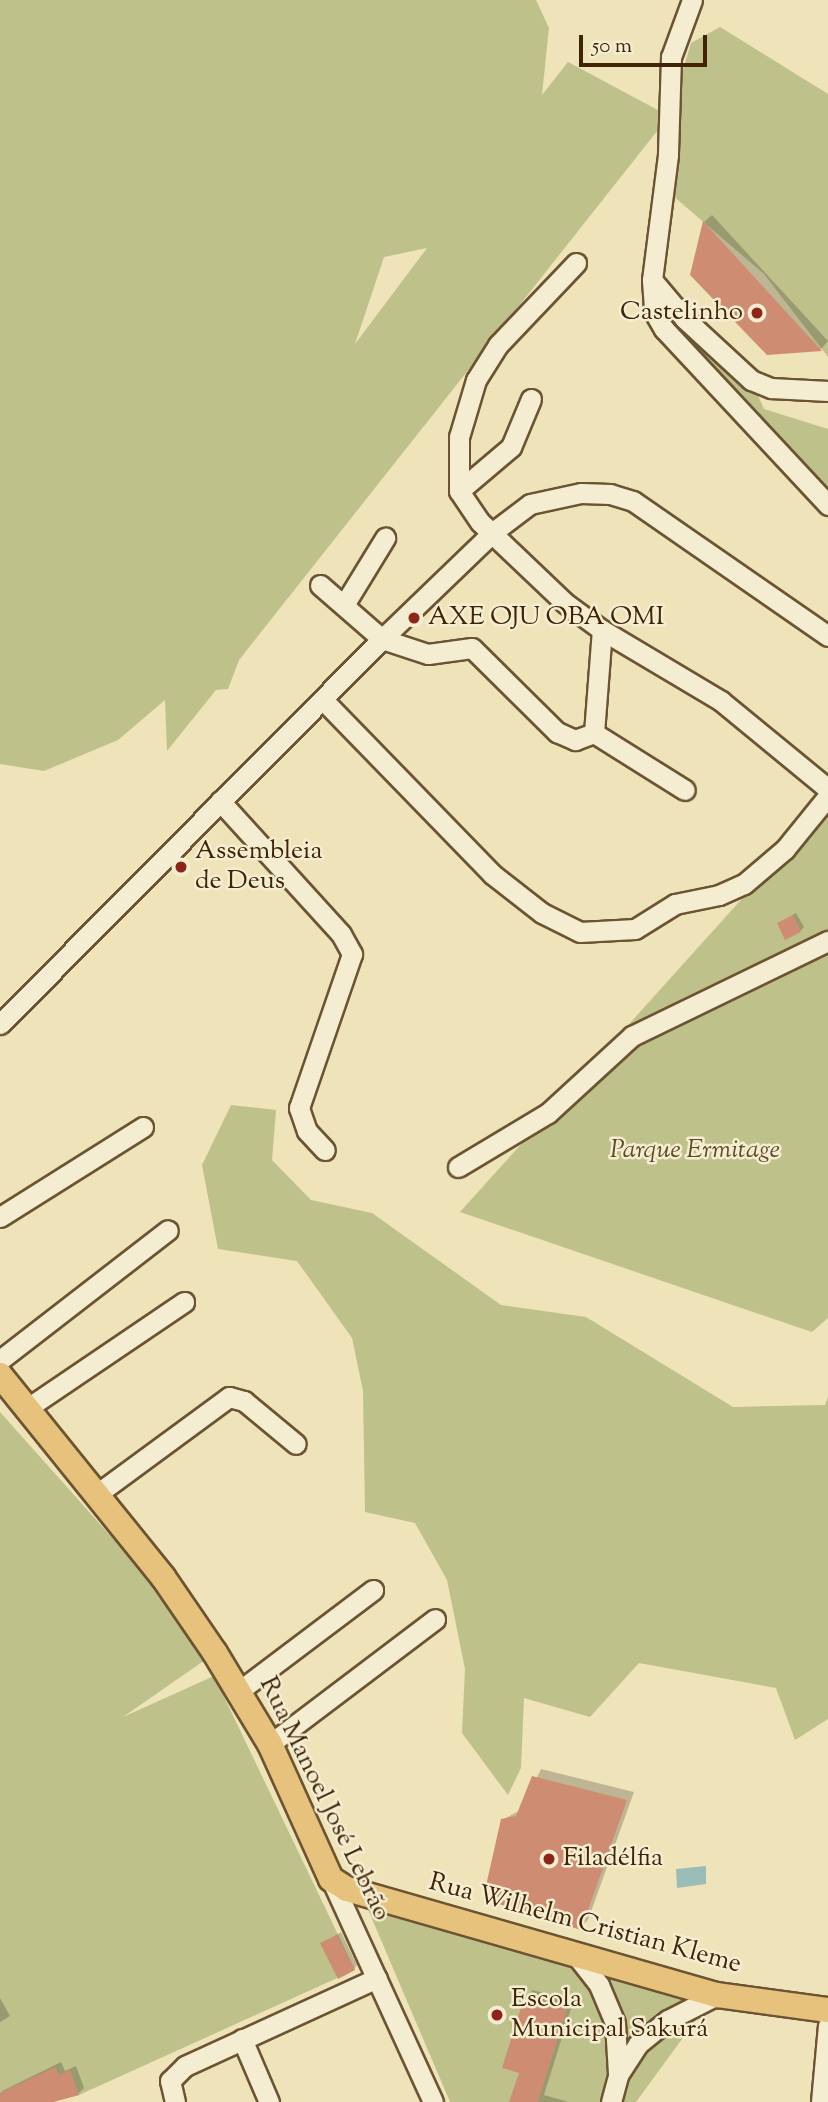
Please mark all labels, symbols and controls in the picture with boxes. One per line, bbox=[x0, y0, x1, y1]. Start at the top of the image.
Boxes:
scale bar bbox=[583, 21, 711, 65]
text: 50 m bbox=[592, 32, 632, 62]
place label: Castelinho bbox=[620, 297, 743, 329]
marker: Castelinho bbox=[749, 305, 765, 321]
place label: AXE OJU OBA OMI bbox=[428, 602, 664, 634]
marker: AXE OJU OBA OMI bbox=[406, 610, 422, 626]
place label: Assembleia de Deus bbox=[195, 836, 322, 898]
marker: Assembleia de Deus bbox=[173, 859, 189, 875]
park label: Parque Ermitage bbox=[610, 1135, 780, 1167]
street label: Rua Manoel José Lebrão bbox=[251, 1672, 397, 1926]
place label: Filadélfia bbox=[563, 1843, 663, 1875]
marker: Filadélfia bbox=[541, 1851, 557, 1867]
street label: Rua Wilhelm Cristian Kleme bbox=[425, 1867, 745, 1981]
place label: Escola Municipal Sakurá bbox=[511, 1984, 708, 2046]
marker: Escola Municipal Sakurá bbox=[489, 2007, 505, 2023]

